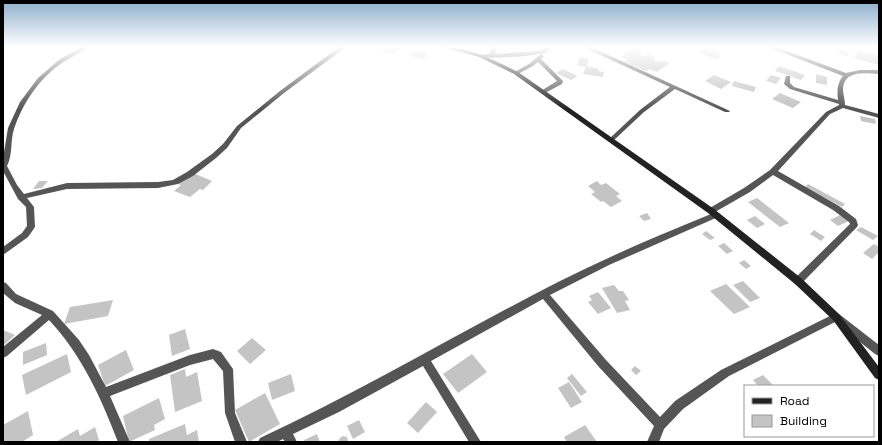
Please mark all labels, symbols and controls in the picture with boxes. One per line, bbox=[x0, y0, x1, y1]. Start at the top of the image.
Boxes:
legend bbox=[744, 385, 874, 437]
text: Road bbox=[780, 393, 809, 409]
text: Building bbox=[780, 413, 827, 429]

